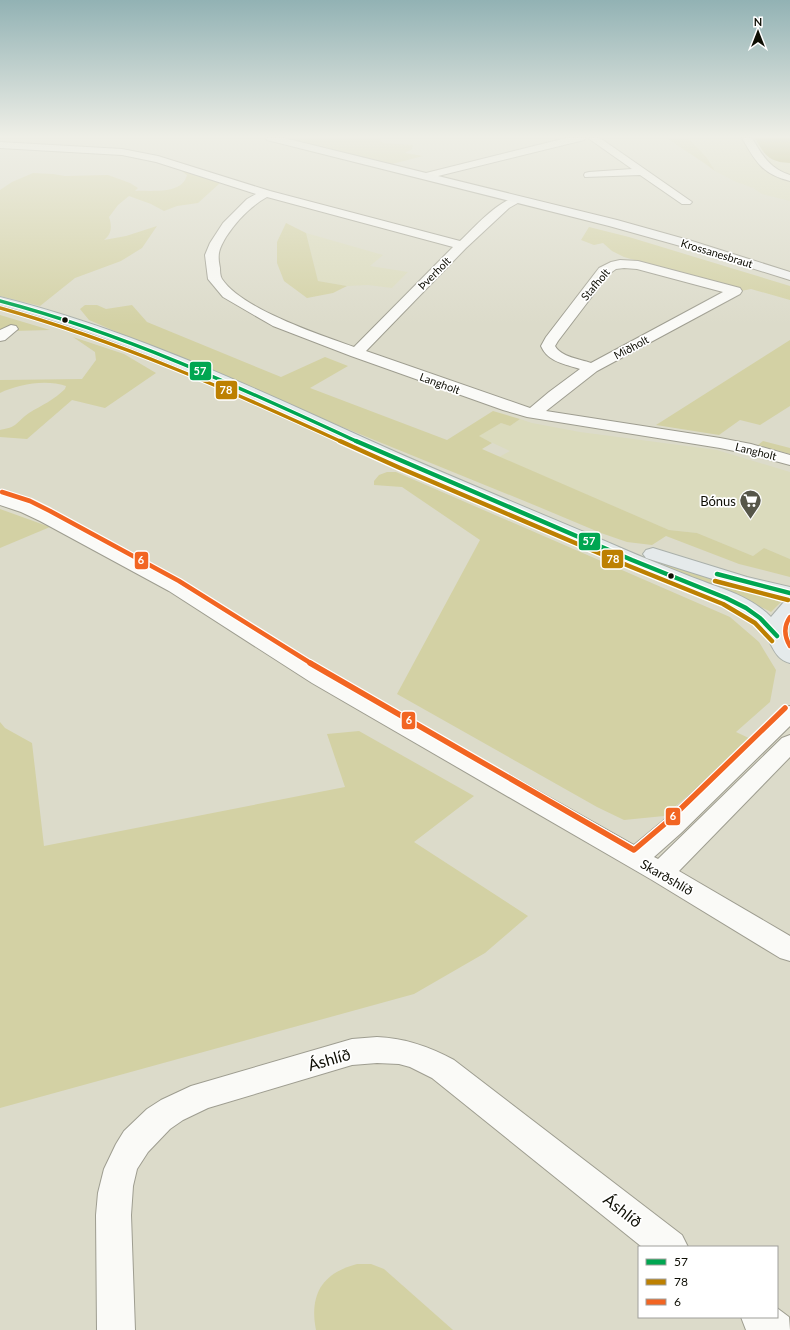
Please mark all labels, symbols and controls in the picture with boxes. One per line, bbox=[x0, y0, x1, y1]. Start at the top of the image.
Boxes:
north arrow bbox=[738, 12, 778, 52]
text: N bbox=[754, 15, 762, 28]
street label: Krossanesbraut bbox=[679, 236, 755, 270]
street label: Þverholt bbox=[415, 254, 453, 292]
street label: Stafholt bbox=[578, 265, 612, 303]
unlabelled marker bbox=[60, 315, 70, 325]
street label: Miðholt bbox=[611, 332, 651, 362]
line badge: 57 bbox=[189, 361, 212, 381]
text: 57 bbox=[194, 364, 206, 377]
street label: Langholt bbox=[418, 370, 462, 396]
line badge: 78 bbox=[215, 380, 238, 400]
text: 78 bbox=[220, 383, 232, 396]
street label: Langholt bbox=[734, 440, 778, 462]
supermarket icon: Bónus bbox=[738, 488, 764, 521]
place label: Bónus bbox=[700, 493, 736, 509]
line badge: 57 bbox=[578, 532, 601, 551]
text: 57 bbox=[583, 534, 595, 547]
line badge: 78 bbox=[601, 549, 624, 569]
line badge: 6 bbox=[134, 551, 149, 570]
text: 78 bbox=[607, 552, 619, 565]
text: 6 bbox=[138, 553, 145, 566]
unlabelled marker bbox=[666, 571, 676, 581]
line badge: 6 bbox=[401, 711, 416, 730]
text: 6 bbox=[406, 713, 413, 726]
line badge: 6 bbox=[665, 807, 681, 826]
text: 6 bbox=[670, 809, 677, 822]
street label: Skarðshlíð bbox=[638, 856, 696, 898]
street label: Áshlíð bbox=[306, 1044, 352, 1074]
street label: Áshlíð bbox=[600, 1189, 646, 1231]
legend bbox=[638, 1246, 778, 1318]
text: 57 bbox=[674, 1254, 688, 1269]
text: 78 bbox=[674, 1274, 688, 1289]
text: 6 bbox=[674, 1294, 681, 1309]

